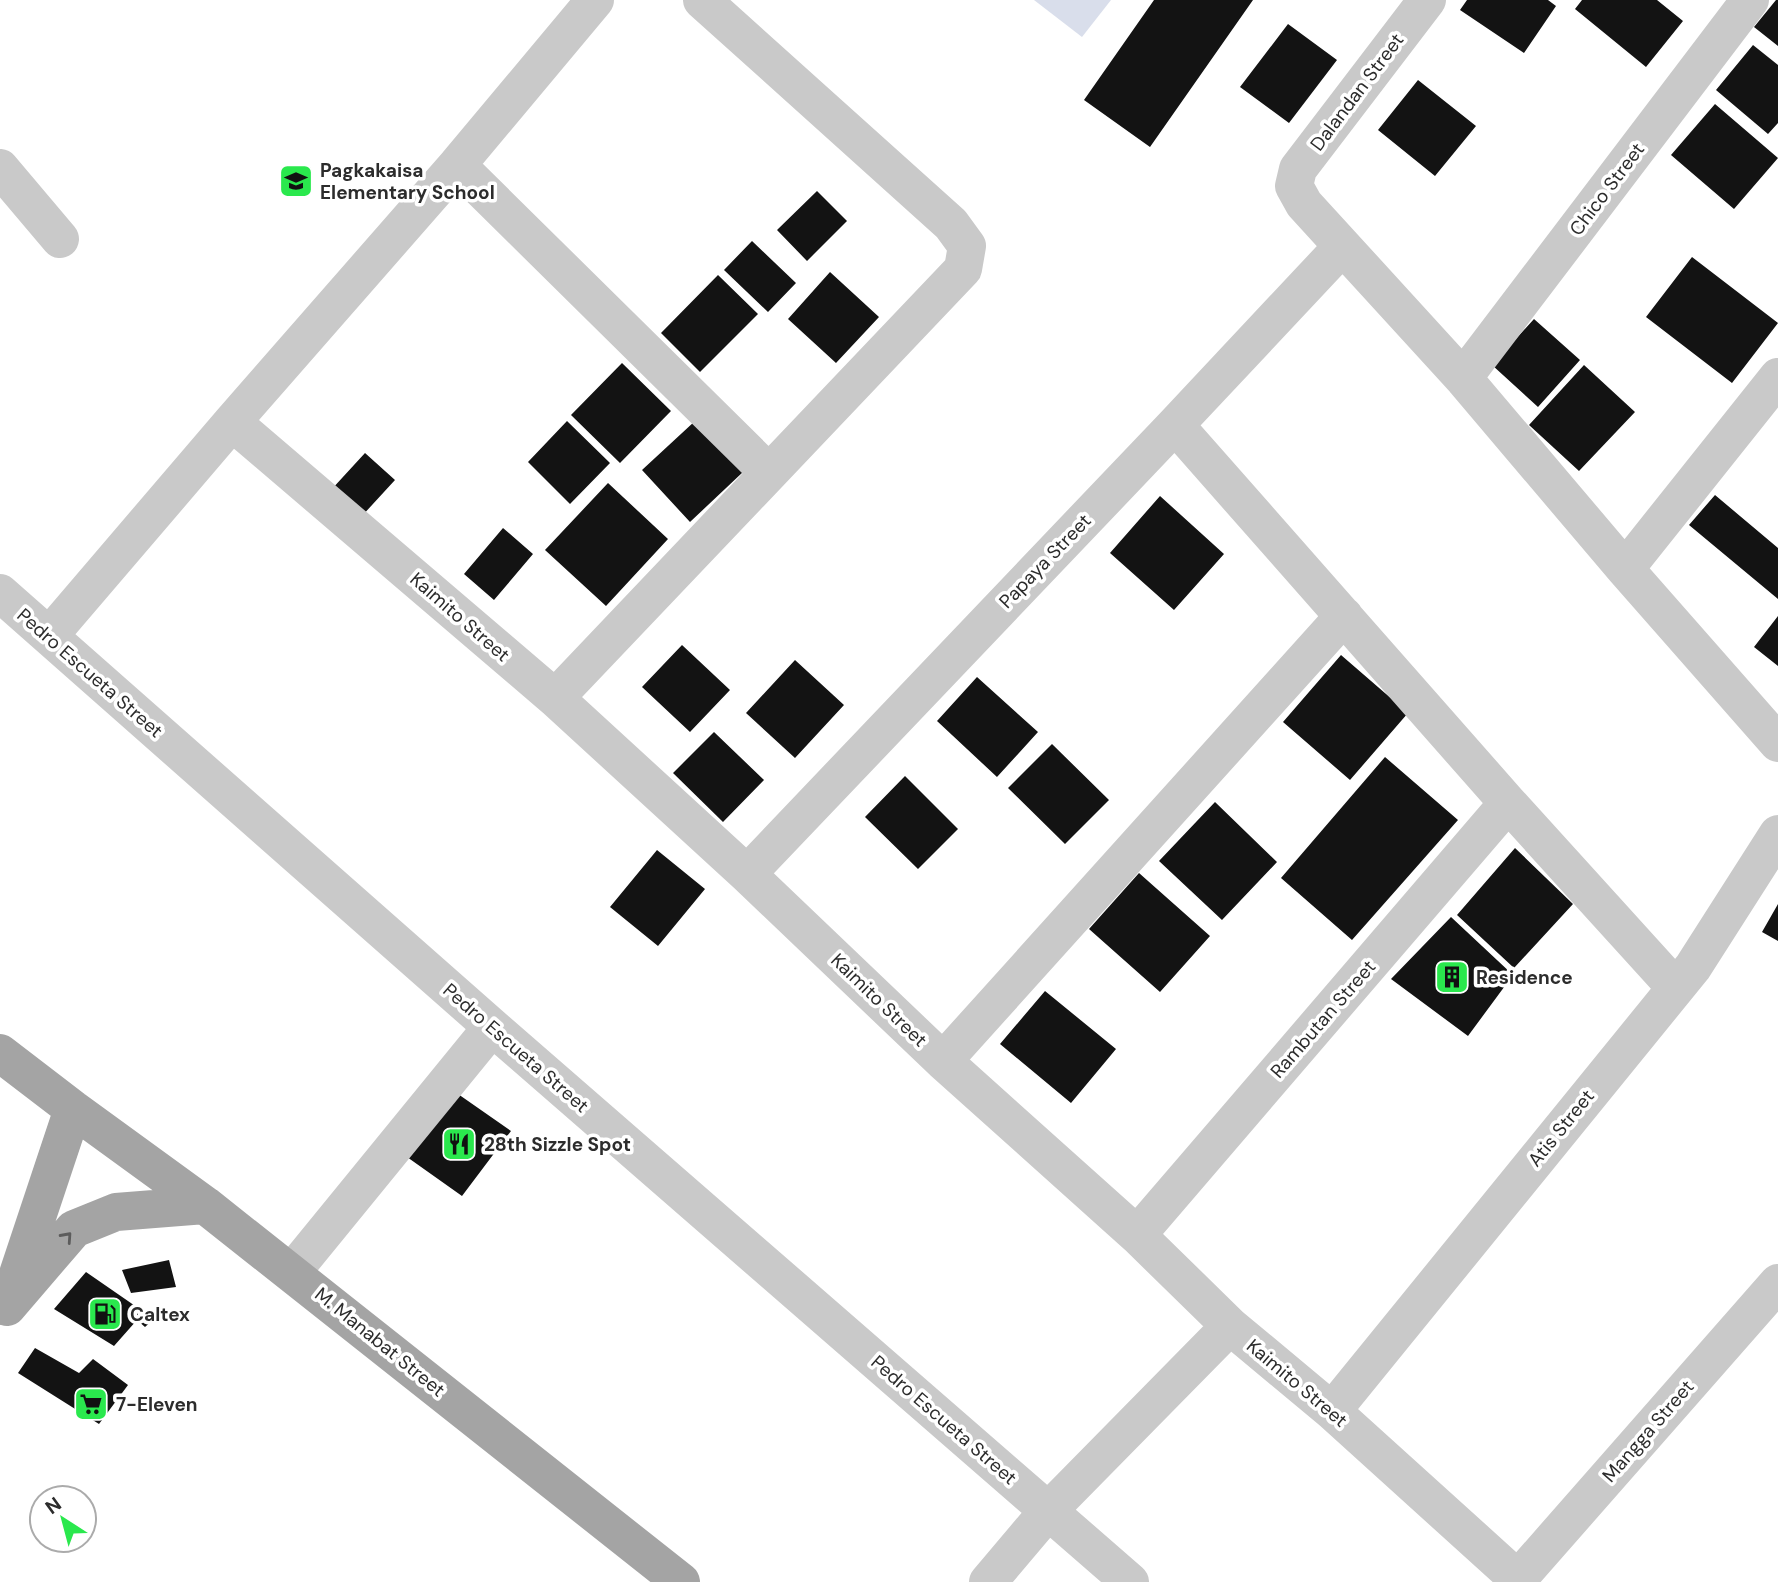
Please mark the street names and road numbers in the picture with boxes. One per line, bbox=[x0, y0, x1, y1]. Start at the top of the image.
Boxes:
street label: Dalandan Street bbox=[1305, 28, 1409, 156]
street label: Chico Street bbox=[1564, 137, 1650, 241]
street label: Papaya Street bbox=[994, 508, 1096, 614]
street label: Kaimito Street bbox=[405, 567, 515, 667]
street label: Pedro Escueta Street bbox=[12, 603, 168, 743]
street label: Kaimito Street bbox=[826, 948, 932, 1052]
street label: Rambutan Street bbox=[1265, 955, 1381, 1083]
street label: Pedro Escueta Street bbox=[438, 978, 594, 1118]
street label: Atis Street bbox=[1522, 1084, 1600, 1172]
street label: M. Manabat Street bbox=[310, 1282, 450, 1402]
street label: Kaimito Street bbox=[1241, 1333, 1353, 1433]
street label: Pedro Escueta Street bbox=[866, 1350, 1022, 1490]
street label: Mangga Street bbox=[1597, 1375, 1699, 1487]

